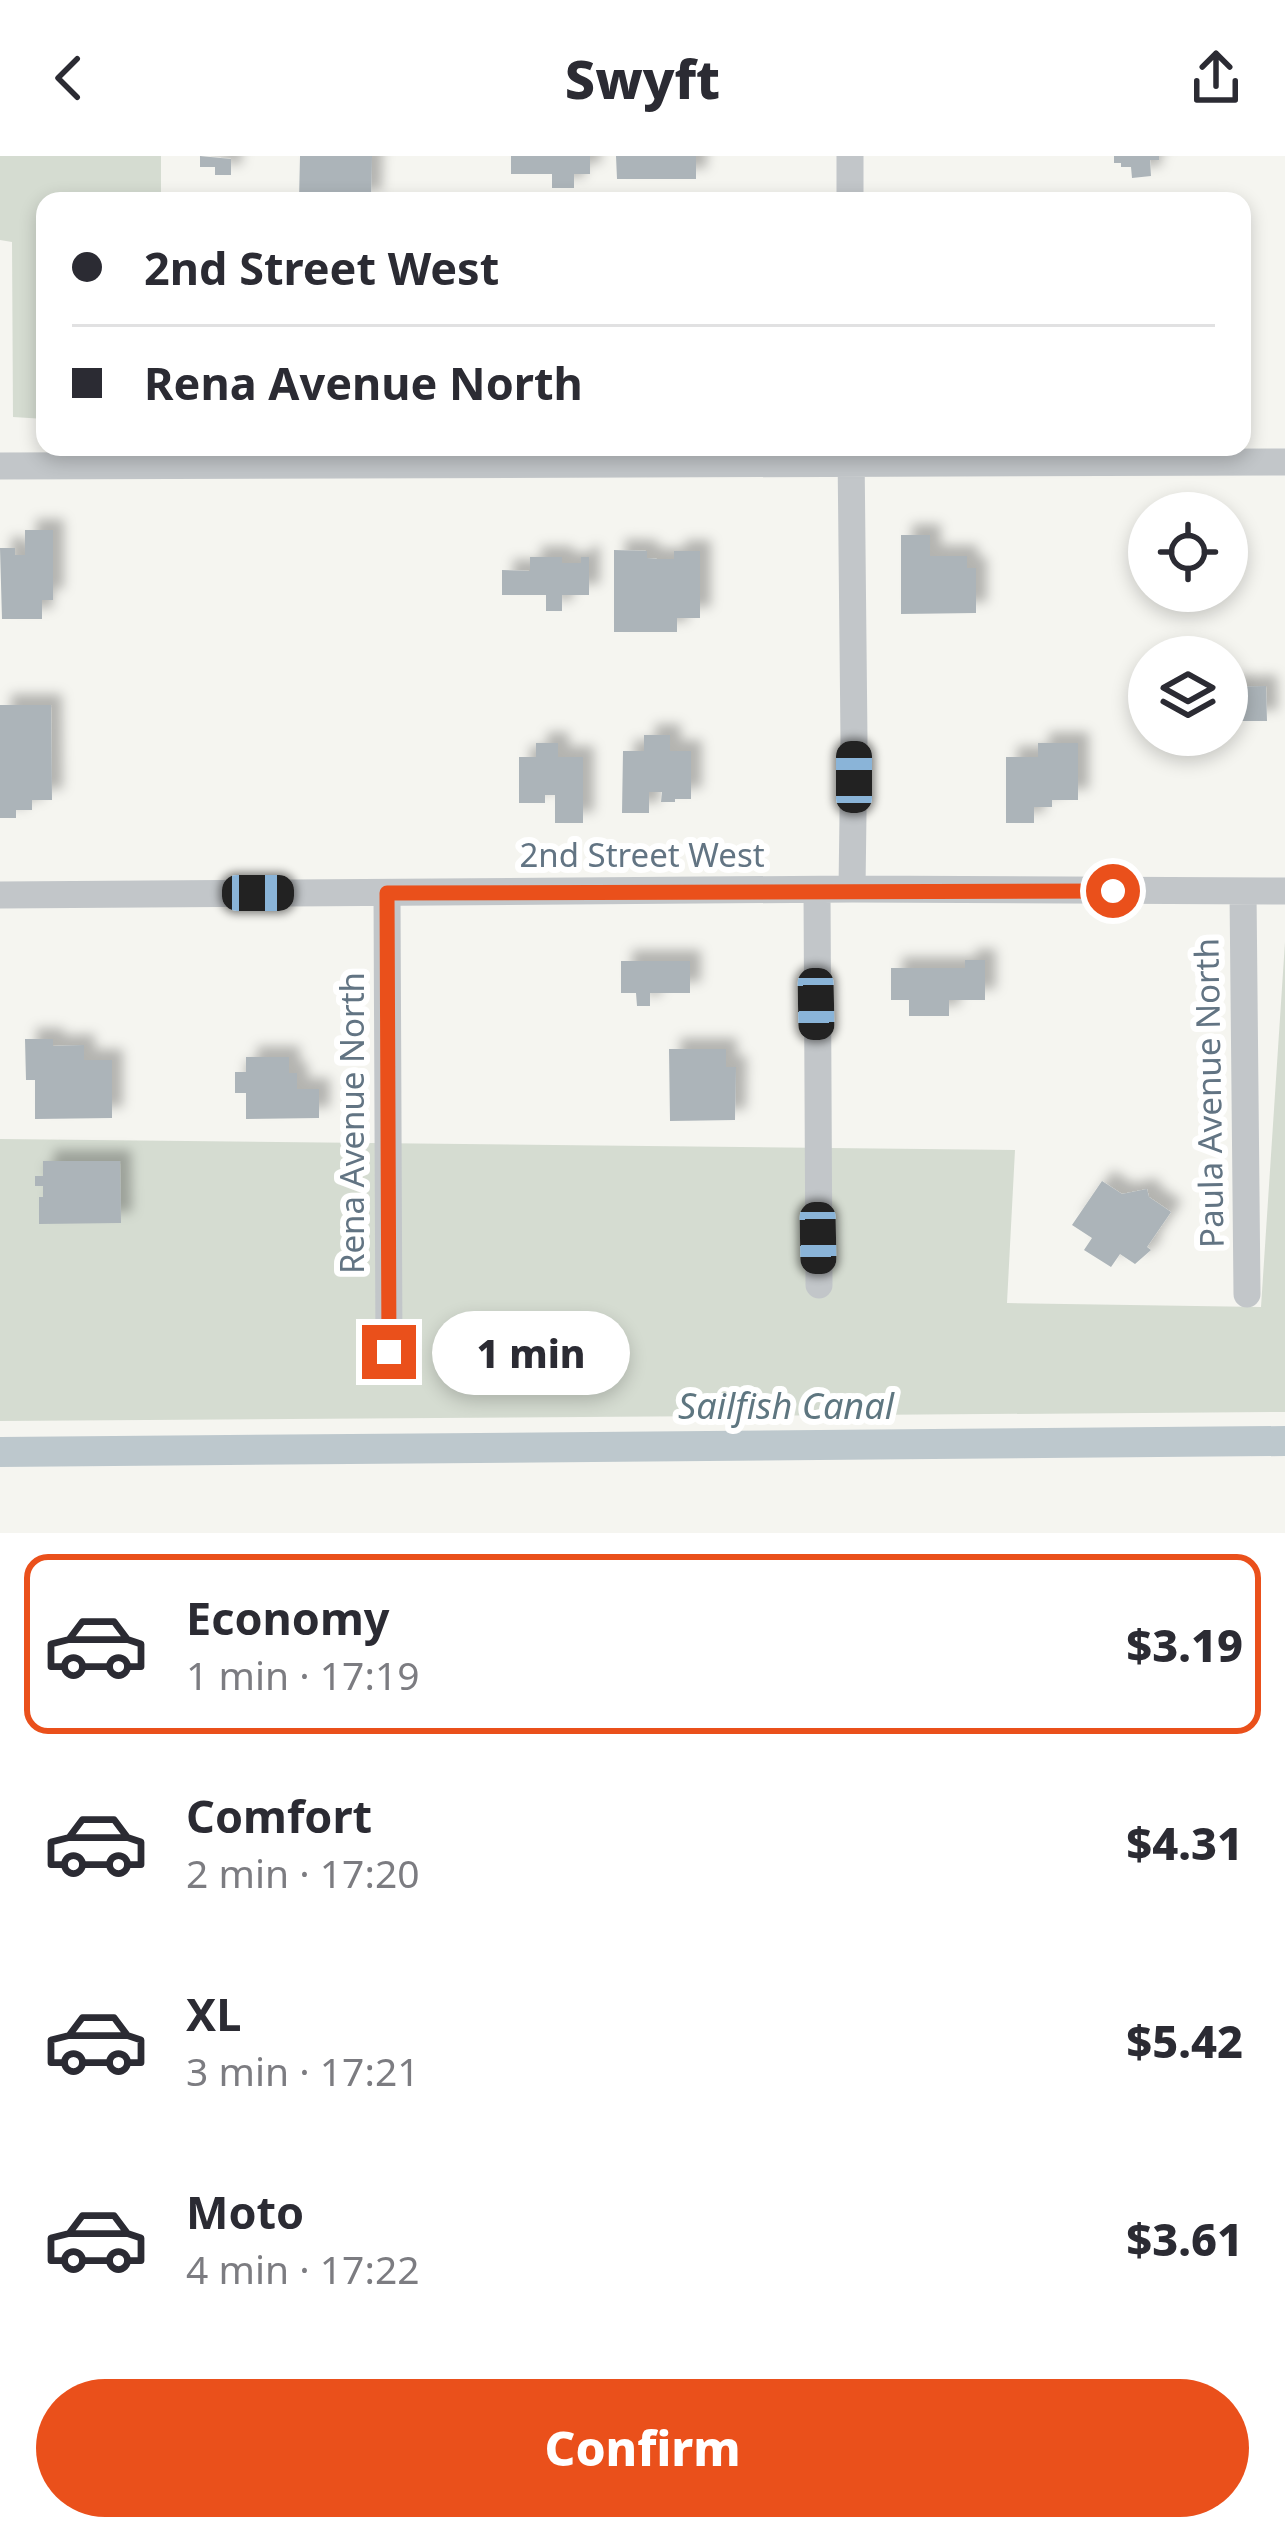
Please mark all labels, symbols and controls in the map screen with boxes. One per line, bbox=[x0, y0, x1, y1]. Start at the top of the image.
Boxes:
text: Swyft bbox=[565, 41, 720, 115]
icon: back bbox=[36, 45, 102, 111]
icon: share bbox=[1183, 45, 1249, 111]
text: 2nd Street West bbox=[144, 237, 499, 298]
text: Rena Avenue North bbox=[144, 352, 583, 413]
map controls bbox=[1128, 492, 1248, 756]
button: locate bbox=[1128, 492, 1248, 612]
button: layers bbox=[1128, 636, 1248, 756]
car bbox=[836, 741, 872, 813]
street label: 2nd Street West bbox=[519, 832, 765, 877]
route start bbox=[1086, 864, 1140, 918]
car bbox=[222, 875, 294, 911]
street label: Paula Avenue North bbox=[1183, 938, 1234, 1248]
car bbox=[797, 968, 835, 1040]
street label: Rena Avenue North bbox=[329, 972, 374, 1274]
car bbox=[799, 1202, 837, 1274]
callout: 1 min bbox=[431, 1310, 629, 1394]
route end bbox=[362, 1325, 416, 1379]
text: 1 min bbox=[477, 1326, 585, 1379]
water label: Sailfish Canal bbox=[678, 1381, 895, 1430]
text: Economy bbox=[186, 1587, 390, 1648]
icon: car bbox=[42, 1590, 150, 1698]
text: $3.19 bbox=[1126, 1614, 1243, 1675]
text: 1 min · 17:19 bbox=[186, 1648, 420, 1701]
text: Comfort bbox=[186, 1785, 372, 1846]
icon: car bbox=[42, 1788, 150, 1896]
text: $4.31 bbox=[1126, 1812, 1243, 1873]
text: 2 min · 17:20 bbox=[186, 1846, 420, 1899]
text: XL bbox=[186, 1983, 241, 2044]
icon: car bbox=[42, 1986, 150, 2094]
text: $5.42 bbox=[1126, 2010, 1243, 2071]
text: 3 min · 17:21 bbox=[186, 2044, 420, 2097]
text: Moto bbox=[186, 2181, 304, 2242]
icon: car bbox=[42, 2184, 150, 2292]
text: $3.61 bbox=[1126, 2208, 1243, 2269]
text: 4 min · 17:22 bbox=[186, 2242, 420, 2295]
button: Confirm bbox=[36, 2379, 1249, 2517]

